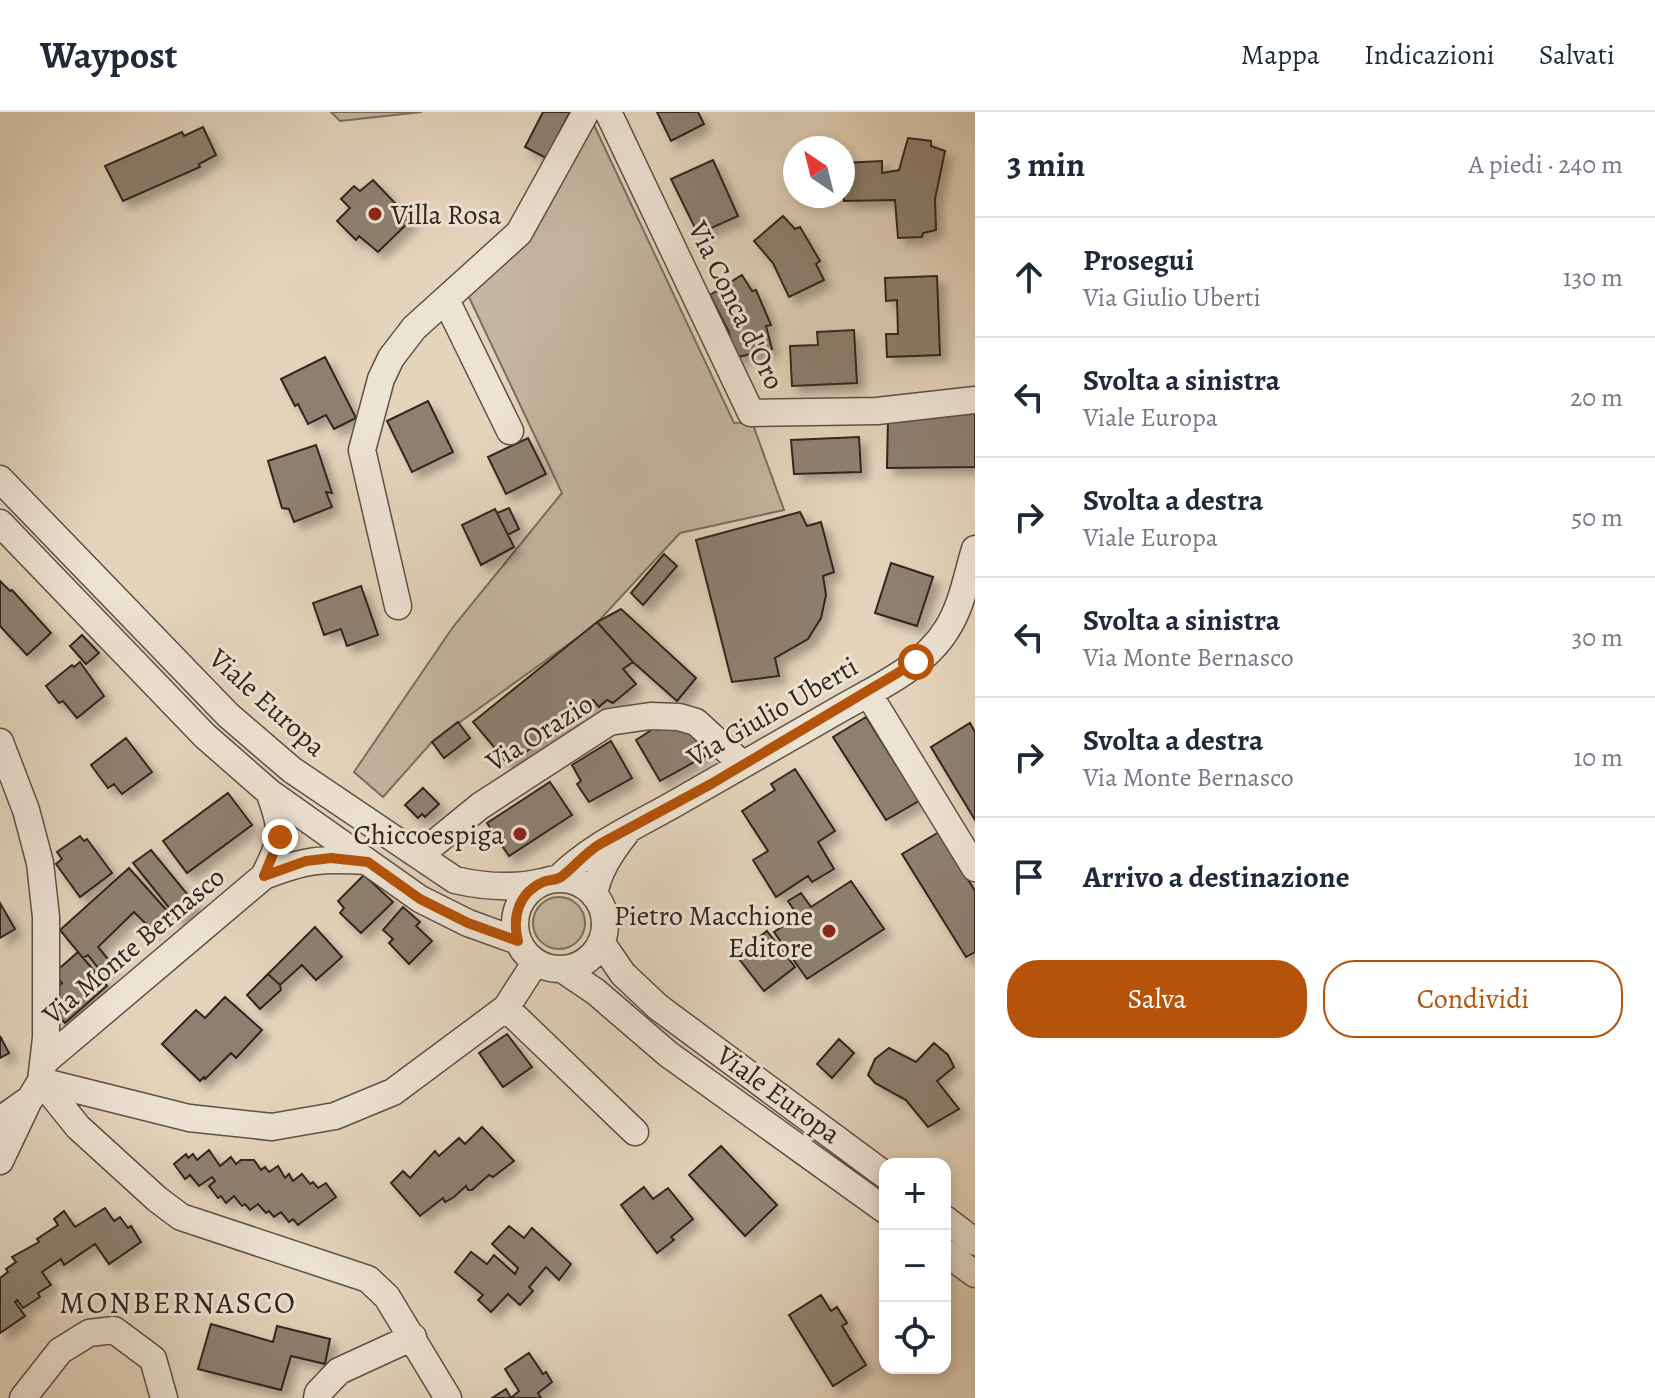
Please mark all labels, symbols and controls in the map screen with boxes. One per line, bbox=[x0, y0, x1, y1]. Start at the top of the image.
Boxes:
text: Waypost bbox=[40, 29, 177, 81]
text: Mappa bbox=[1241, 36, 1320, 74]
text: Indicazioni bbox=[1364, 36, 1495, 74]
text: Salvati bbox=[1539, 36, 1615, 74]
north arrow bbox=[783, 136, 855, 208]
text: 3 min bbox=[1007, 141, 1085, 188]
text: A piedi · 240 m bbox=[1468, 147, 1623, 182]
place label: Villa Rosa bbox=[390, 196, 502, 234]
marker: Villa Rosa bbox=[366, 205, 384, 223]
street label: Via Conca d'Oro bbox=[679, 214, 793, 396]
text: Prosegui bbox=[1083, 240, 1194, 280]
icon: ahead bbox=[1007, 255, 1051, 299]
text: 130 m bbox=[1563, 260, 1623, 295]
text: Via Giulio Uberti bbox=[1083, 280, 1261, 315]
text: Svolta a sinistra bbox=[1083, 360, 1280, 400]
icon: left bbox=[1007, 375, 1051, 419]
text: 20 m bbox=[1570, 380, 1623, 415]
text: Viale Europa bbox=[1083, 400, 1218, 435]
text: Svolta a destra bbox=[1083, 480, 1264, 520]
icon: right bbox=[1007, 495, 1051, 539]
text: 50 m bbox=[1571, 500, 1623, 535]
text: Viale Europa bbox=[1083, 520, 1218, 555]
text: Svolta a sinistra bbox=[1083, 600, 1280, 640]
icon: left bbox=[1007, 615, 1051, 659]
text: 30 m bbox=[1572, 620, 1623, 655]
street label: Viale Europa bbox=[200, 639, 334, 765]
text: Via Monte Bernasco bbox=[1083, 640, 1294, 675]
route start bbox=[898, 644, 934, 680]
street label: Via Giulio Uberti bbox=[679, 648, 865, 777]
street label: Via Orazio bbox=[478, 685, 601, 781]
text: Svolta a destra bbox=[1083, 720, 1264, 760]
icon: right bbox=[1007, 735, 1051, 779]
text: 10 m bbox=[1573, 740, 1623, 775]
text: Via Monte Bernasco bbox=[1083, 760, 1294, 795]
place label: Chiccoespiga bbox=[354, 816, 504, 854]
route end bbox=[262, 819, 298, 855]
marker: Chiccoespiga bbox=[511, 825, 529, 843]
icon: arrive bbox=[1007, 855, 1051, 899]
text: Arrivo a destinazione bbox=[1083, 857, 1350, 897]
street label: Via Monte Bernasco bbox=[34, 858, 233, 1034]
place label: Pietro Macchione Editore bbox=[614, 897, 813, 967]
marker: Pietro Macchione Editore bbox=[820, 922, 838, 940]
button: Salva bbox=[1007, 960, 1307, 1038]
button: Condividi bbox=[1323, 960, 1623, 1038]
street label: Viale Europa bbox=[708, 1036, 848, 1153]
map controls bbox=[879, 1158, 951, 1374]
button: + bbox=[879, 1158, 951, 1230]
button: − bbox=[879, 1230, 951, 1302]
district label: MONBERNASCO bbox=[59, 1283, 297, 1323]
button: locate bbox=[879, 1302, 951, 1374]

